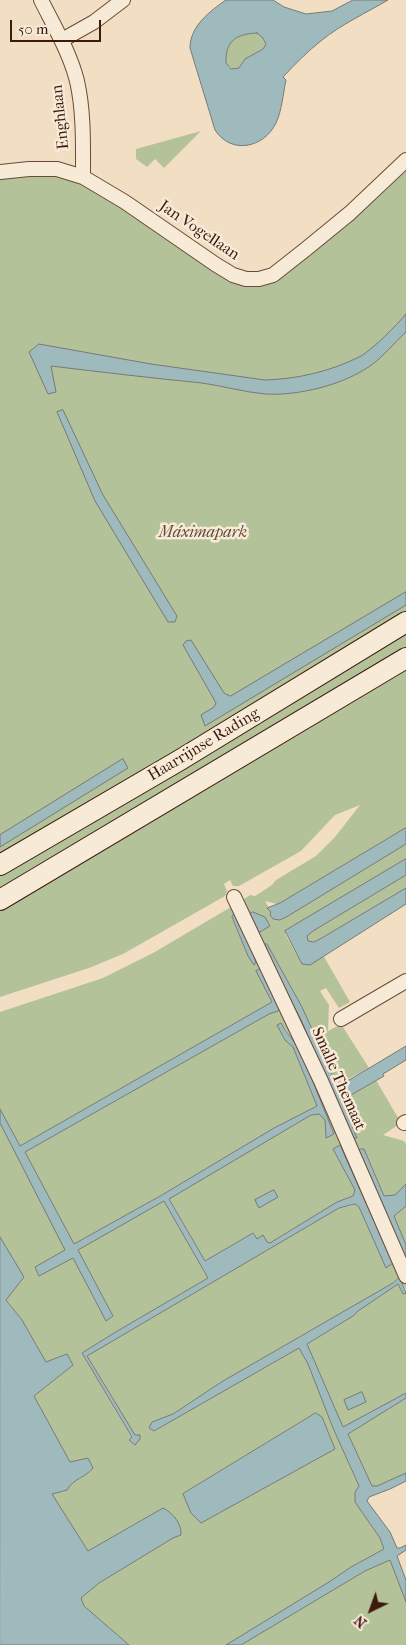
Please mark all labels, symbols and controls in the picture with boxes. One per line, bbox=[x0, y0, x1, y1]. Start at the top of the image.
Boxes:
scale bar bbox=[12, 10, 104, 42]
text: 50 m bbox=[18, 20, 48, 38]
street label: Enghlaan bbox=[48, 84, 74, 150]
street label: Jan Vogellaan bbox=[155, 197, 243, 265]
park label: Máximapark bbox=[159, 523, 247, 543]
street label: Haarrijnse Rading bbox=[145, 704, 263, 786]
street label: Smalle Themaat bbox=[307, 1024, 369, 1134]
north arrow bbox=[346, 1585, 396, 1635]
text: N bbox=[351, 1612, 370, 1631]

